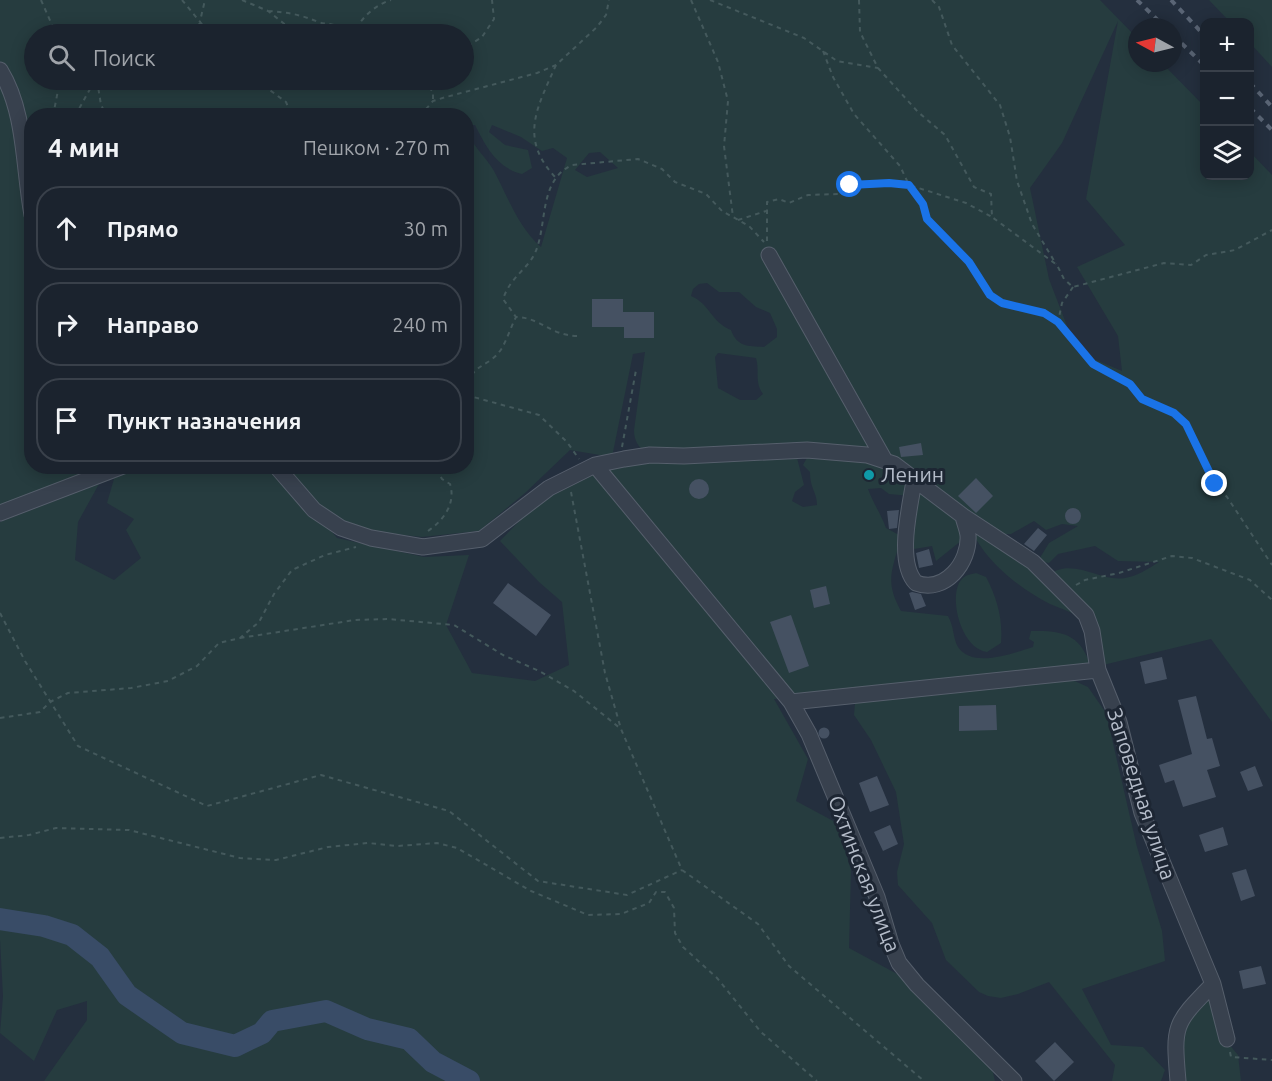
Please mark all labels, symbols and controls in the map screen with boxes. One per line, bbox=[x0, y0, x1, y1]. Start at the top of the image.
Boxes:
north arrow bbox=[1128, 18, 1182, 72]
map controls bbox=[1200, 18, 1254, 180]
button: + bbox=[1200, 18, 1254, 72]
search box bbox=[24, 24, 474, 90]
icon: search bbox=[45, 41, 78, 74]
text: Поиск bbox=[93, 45, 156, 70]
button: − bbox=[1200, 72, 1254, 126]
button: layers bbox=[1200, 126, 1254, 180]
text: 4 мин bbox=[48, 133, 120, 162]
text: Пешком · 270 m bbox=[303, 136, 450, 159]
route start bbox=[836, 171, 862, 197]
icon: ahead bbox=[50, 212, 83, 245]
text: Прямо bbox=[107, 216, 178, 241]
text: 30 m bbox=[404, 217, 448, 240]
icon: right bbox=[50, 308, 83, 341]
text: Направо bbox=[107, 312, 199, 337]
text: 240 m bbox=[392, 313, 448, 336]
icon: arrive bbox=[50, 404, 83, 437]
text: Пункт назначения bbox=[107, 408, 301, 433]
place label: Ленин bbox=[881, 462, 944, 486]
marker: Ленин bbox=[862, 468, 876, 482]
route end bbox=[1201, 470, 1227, 496]
street label: Заповедная улица bbox=[1103, 705, 1181, 883]
street label: Охтинская улица bbox=[824, 792, 906, 955]

